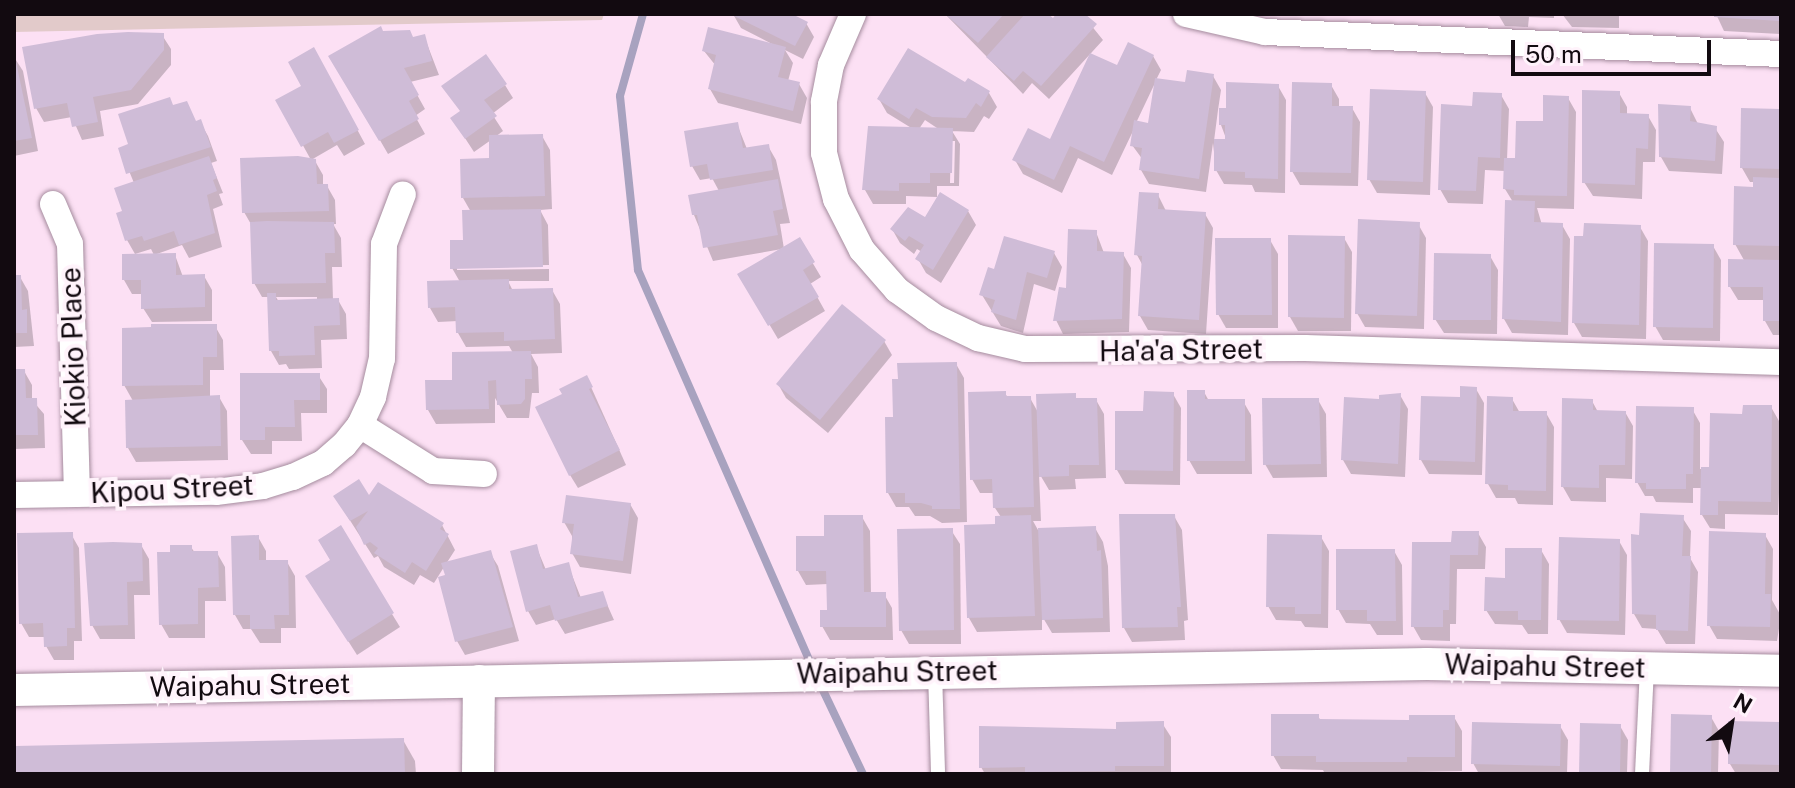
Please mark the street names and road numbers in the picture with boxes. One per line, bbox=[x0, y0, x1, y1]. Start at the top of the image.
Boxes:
street label: Kiokio Place bbox=[53, 267, 93, 427]
street label: Ha'a'a Street bbox=[1099, 332, 1263, 368]
street label: Kipou Street bbox=[89, 468, 255, 510]
street label: Waipahu Street bbox=[1444, 647, 1646, 685]
street label: Waipahu Street bbox=[796, 653, 998, 691]
street label: Waipahu Street bbox=[149, 666, 351, 704]

